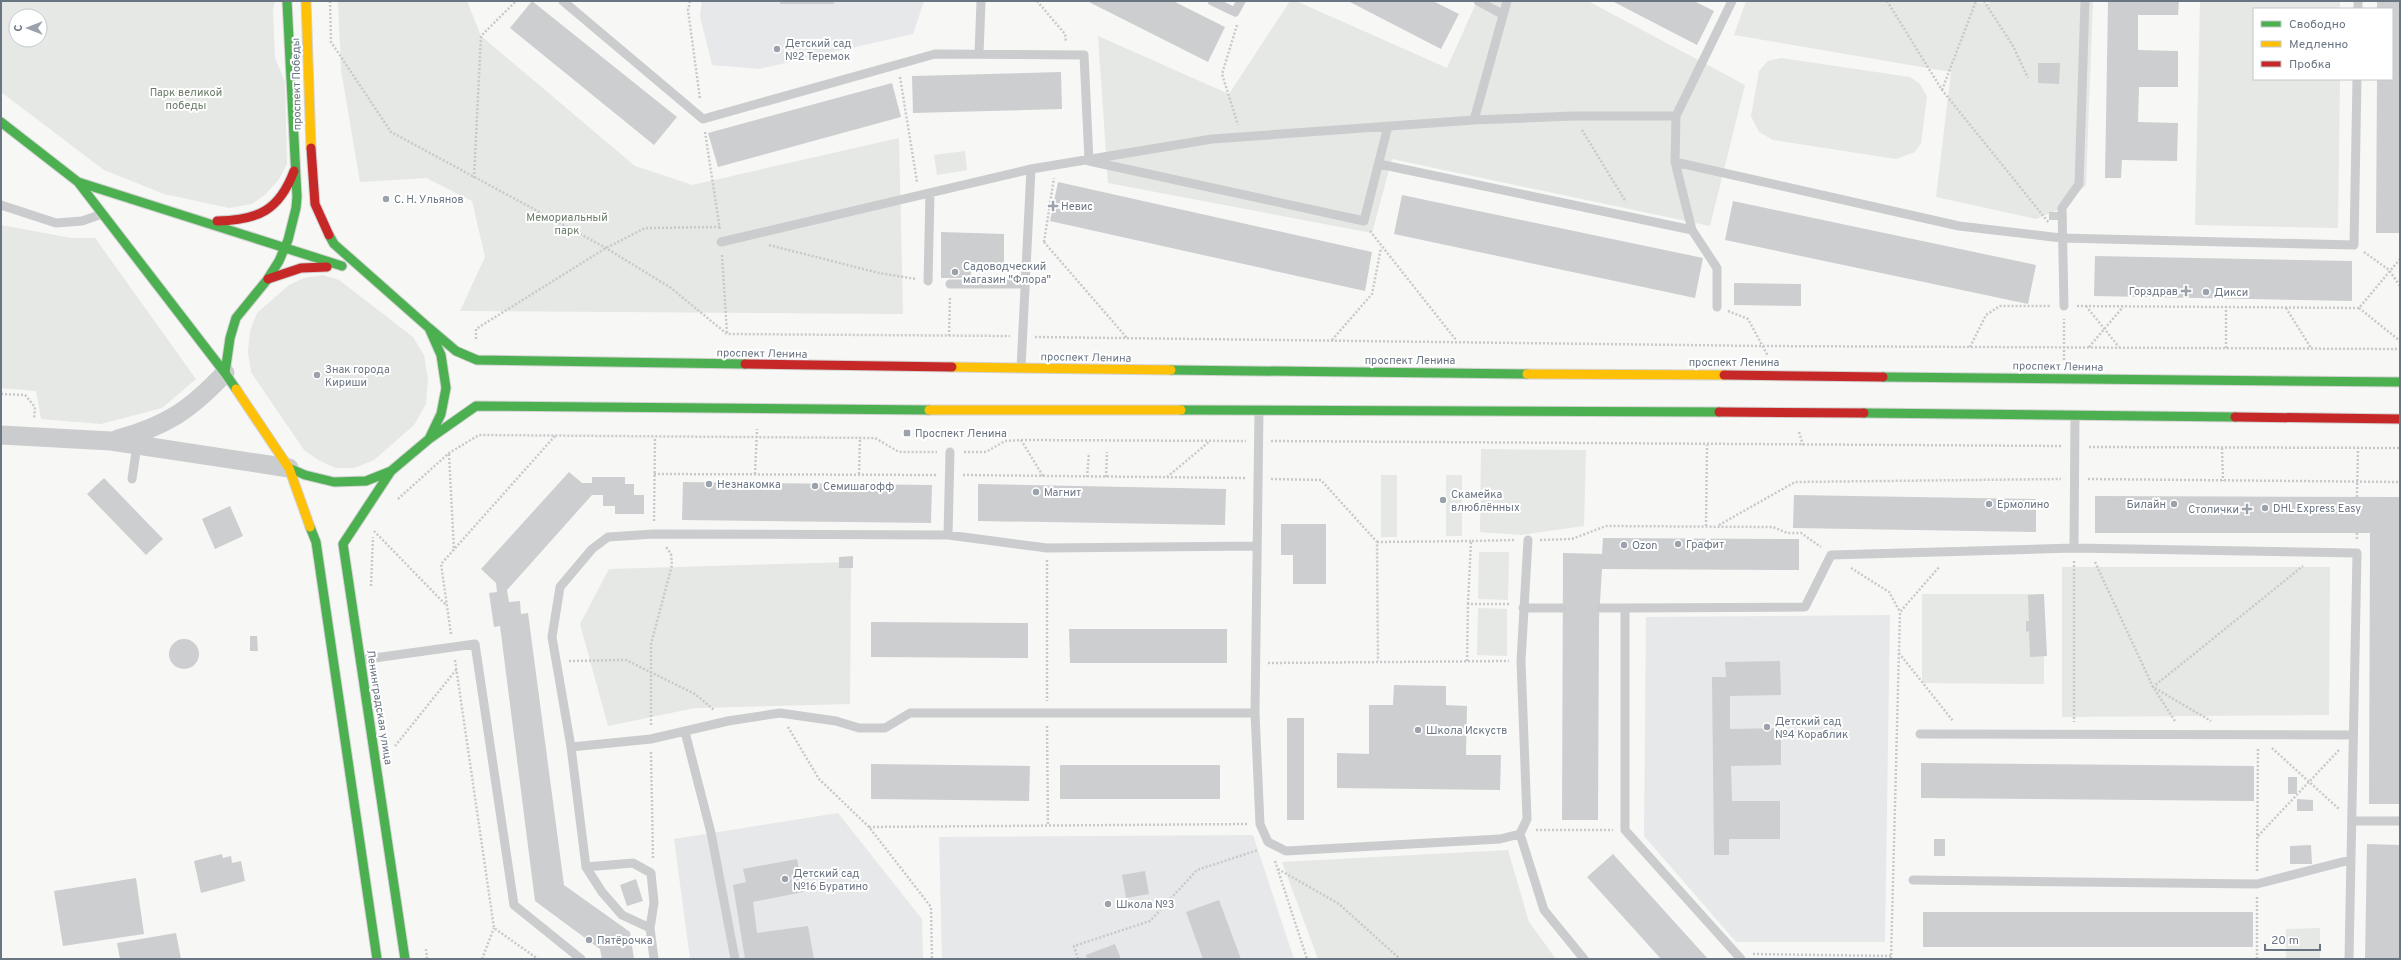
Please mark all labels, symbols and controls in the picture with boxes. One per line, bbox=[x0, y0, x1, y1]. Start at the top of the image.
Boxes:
north arrow bbox=[8, 8, 48, 48]
legend bbox=[2253, 8, 2393, 80]
text: Свободно bbox=[2289, 17, 2346, 33]
text: С bbox=[12, 24, 26, 32]
place label: Детский сад №2 Теремок bbox=[785, 37, 852, 64]
text: Медленно bbox=[2289, 37, 2349, 53]
street label: проспект Победы bbox=[289, 38, 305, 130]
marker: Детский сад №2 Теремок bbox=[772, 44, 782, 54]
text: Пробка bbox=[2289, 57, 2331, 73]
park label: Парк великой победы bbox=[150, 86, 222, 113]
place label: С. Н. Ульянов bbox=[394, 193, 464, 207]
marker: С. Н. Ульянов bbox=[381, 194, 391, 204]
place label: Невис bbox=[1061, 200, 1093, 214]
marker: Невис bbox=[1048, 201, 1058, 211]
park label: Мемориальный парк bbox=[526, 211, 608, 238]
place label: Садоводческий магазин "Флора" bbox=[963, 260, 1051, 287]
marker: Садоводческий магазин "Флора" bbox=[950, 267, 960, 277]
place label: Горздрав bbox=[2129, 285, 2178, 299]
marker: Горздрав bbox=[2181, 286, 2191, 296]
place label: Дикси bbox=[2214, 286, 2248, 300]
marker: Дикси bbox=[2201, 287, 2211, 297]
street label: проспект Ленина bbox=[717, 346, 808, 362]
street label: проспект Ленина bbox=[1041, 350, 1132, 366]
street label: проспект Ленина bbox=[1365, 354, 1456, 368]
street label: проспект Ленина bbox=[1689, 356, 1780, 370]
street label: проспект Ленина bbox=[2013, 359, 2104, 375]
place label: Знак города Кириши bbox=[325, 363, 390, 390]
marker: Знак города Кириши bbox=[312, 370, 322, 380]
place label: Проспект Ленина bbox=[915, 427, 1007, 441]
marker: Проспект Ленина bbox=[902, 428, 912, 438]
place label: Незнакомка bbox=[717, 478, 781, 492]
marker: Незнакомка bbox=[704, 479, 714, 489]
place label: Семишагофф bbox=[823, 480, 894, 494]
marker: Семишагофф bbox=[810, 481, 820, 491]
place label: Магнит bbox=[1044, 486, 1081, 500]
marker: Магнит bbox=[1031, 487, 1041, 497]
place label: Скамейка влюблённых bbox=[1451, 488, 1520, 515]
marker: Скамейка влюблённых bbox=[1438, 495, 1448, 505]
place label: Ермолино bbox=[1997, 498, 2050, 512]
place label: Билайн bbox=[2127, 498, 2166, 512]
marker: Ермолино bbox=[1984, 499, 1994, 509]
marker: Билайн bbox=[2169, 499, 2179, 509]
place label: DHL Express Easy bbox=[2273, 502, 2361, 516]
place label: Столички bbox=[2188, 503, 2239, 517]
marker: DHL Express Easy bbox=[2260, 503, 2270, 513]
marker: Столички bbox=[2242, 504, 2252, 514]
place label: Графит bbox=[1686, 538, 1724, 552]
place label: Ozon bbox=[1632, 539, 1658, 553]
marker: Графит bbox=[1673, 539, 1683, 549]
marker: Ozon bbox=[1619, 540, 1629, 550]
street label: Ленинградская улица bbox=[363, 649, 395, 766]
place label: Детский сад №4 Кораблик bbox=[1775, 715, 1848, 742]
marker: Детский сад №4 Кораблик bbox=[1762, 722, 1772, 732]
place label: Школа Искуств bbox=[1426, 724, 1507, 738]
marker: Школа Искуств bbox=[1413, 725, 1423, 735]
place label: Детский сад №16 Буратино bbox=[793, 867, 868, 894]
marker: Детский сад №16 Буратино bbox=[780, 874, 790, 884]
place label: Школа №3 bbox=[1116, 898, 1174, 912]
marker: Школа №3 bbox=[1103, 899, 1113, 909]
scale bar bbox=[2265, 926, 2320, 952]
text: 20 m bbox=[2271, 933, 2299, 949]
place label: Пятёрочка bbox=[597, 934, 653, 948]
marker: Пятёрочка bbox=[584, 935, 594, 945]

